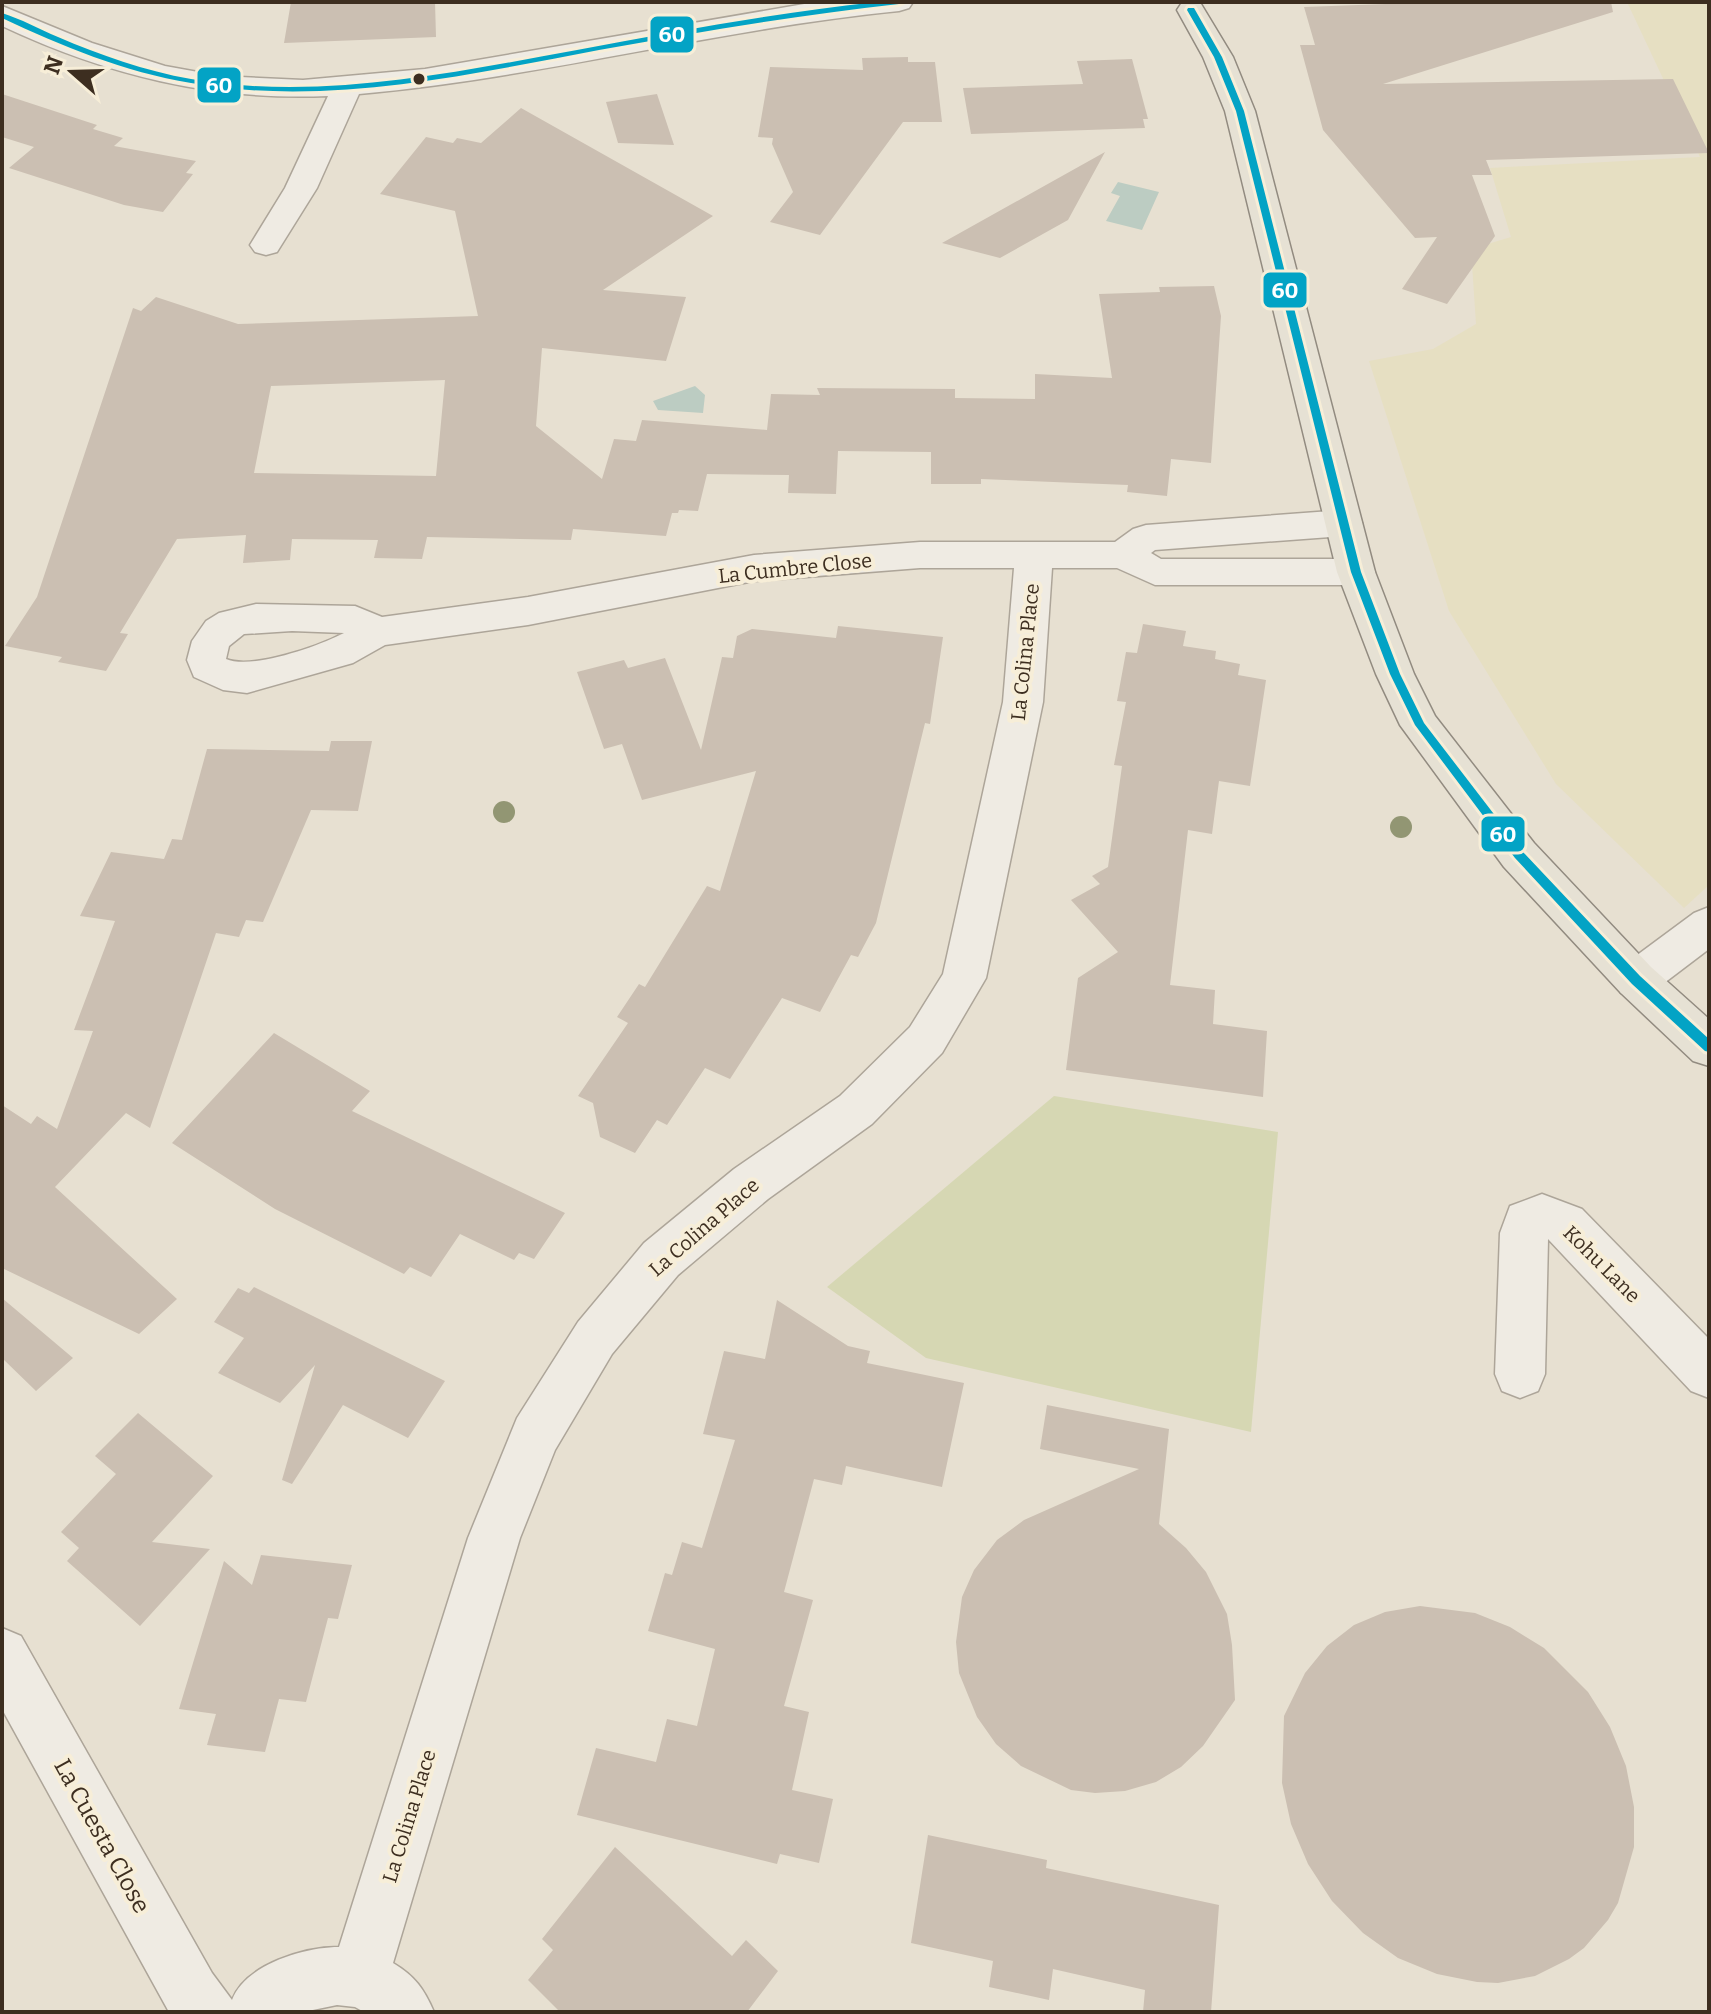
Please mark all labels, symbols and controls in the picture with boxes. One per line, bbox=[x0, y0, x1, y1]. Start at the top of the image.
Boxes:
line badge: 60 bbox=[649, 15, 695, 54]
text: 60 bbox=[659, 21, 685, 48]
north arrow bbox=[32, 32, 112, 112]
text: N bbox=[38, 53, 69, 78]
line badge: 60 bbox=[196, 66, 242, 104]
unlabelled marker bbox=[411, 71, 427, 87]
text: 60 bbox=[206, 72, 232, 99]
line badge: 60 bbox=[1262, 271, 1308, 309]
text: 60 bbox=[1272, 277, 1298, 304]
street label: La Cumbre Close bbox=[717, 548, 873, 588]
street label: La Colina Place bbox=[1006, 582, 1044, 722]
line badge: 60 bbox=[1480, 815, 1526, 853]
text: 60 bbox=[1490, 821, 1516, 848]
street label: La Colina Place bbox=[644, 1173, 764, 1281]
street label: Kohu Lane bbox=[1559, 1221, 1645, 1307]
street label: La Colina Place bbox=[377, 1747, 441, 1885]
street label: La Cuesta Close bbox=[48, 1754, 156, 1918]

